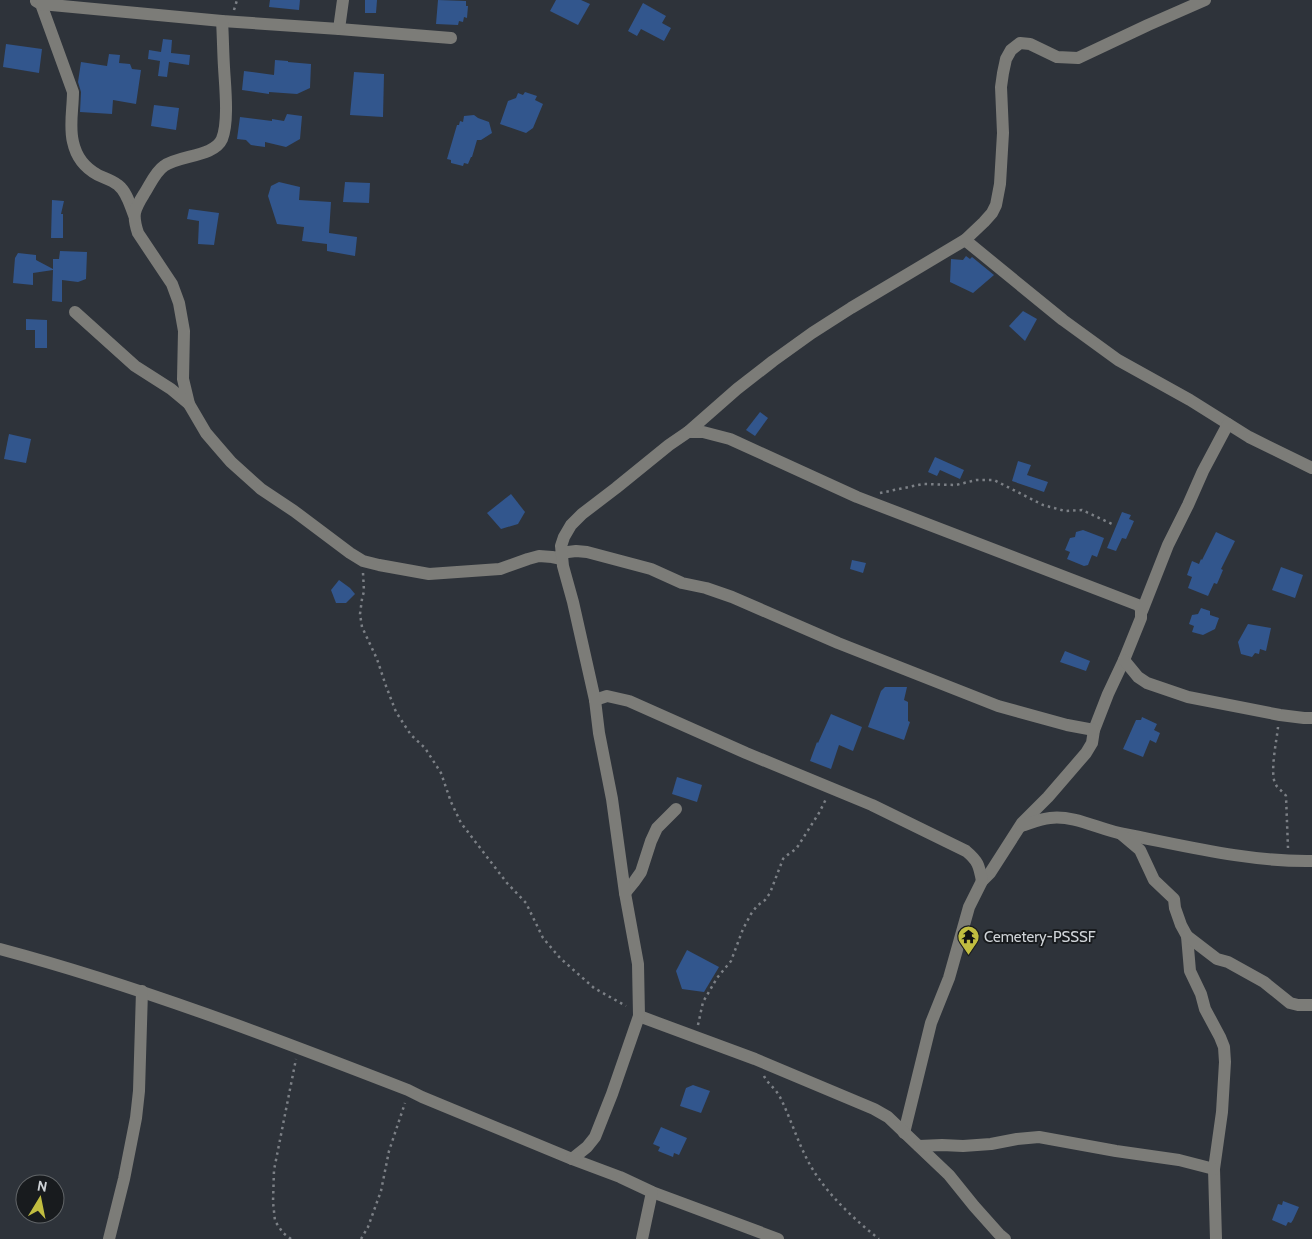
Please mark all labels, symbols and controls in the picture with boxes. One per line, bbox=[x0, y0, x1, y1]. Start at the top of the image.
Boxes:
temple icon: Cemetery-PSSSF bbox=[956, 925, 980, 956]
place label: Cemetery-PSSSF bbox=[984, 928, 1096, 946]
north arrow bbox=[15, 1174, 65, 1224]
text: N bbox=[36, 1176, 49, 1196]

